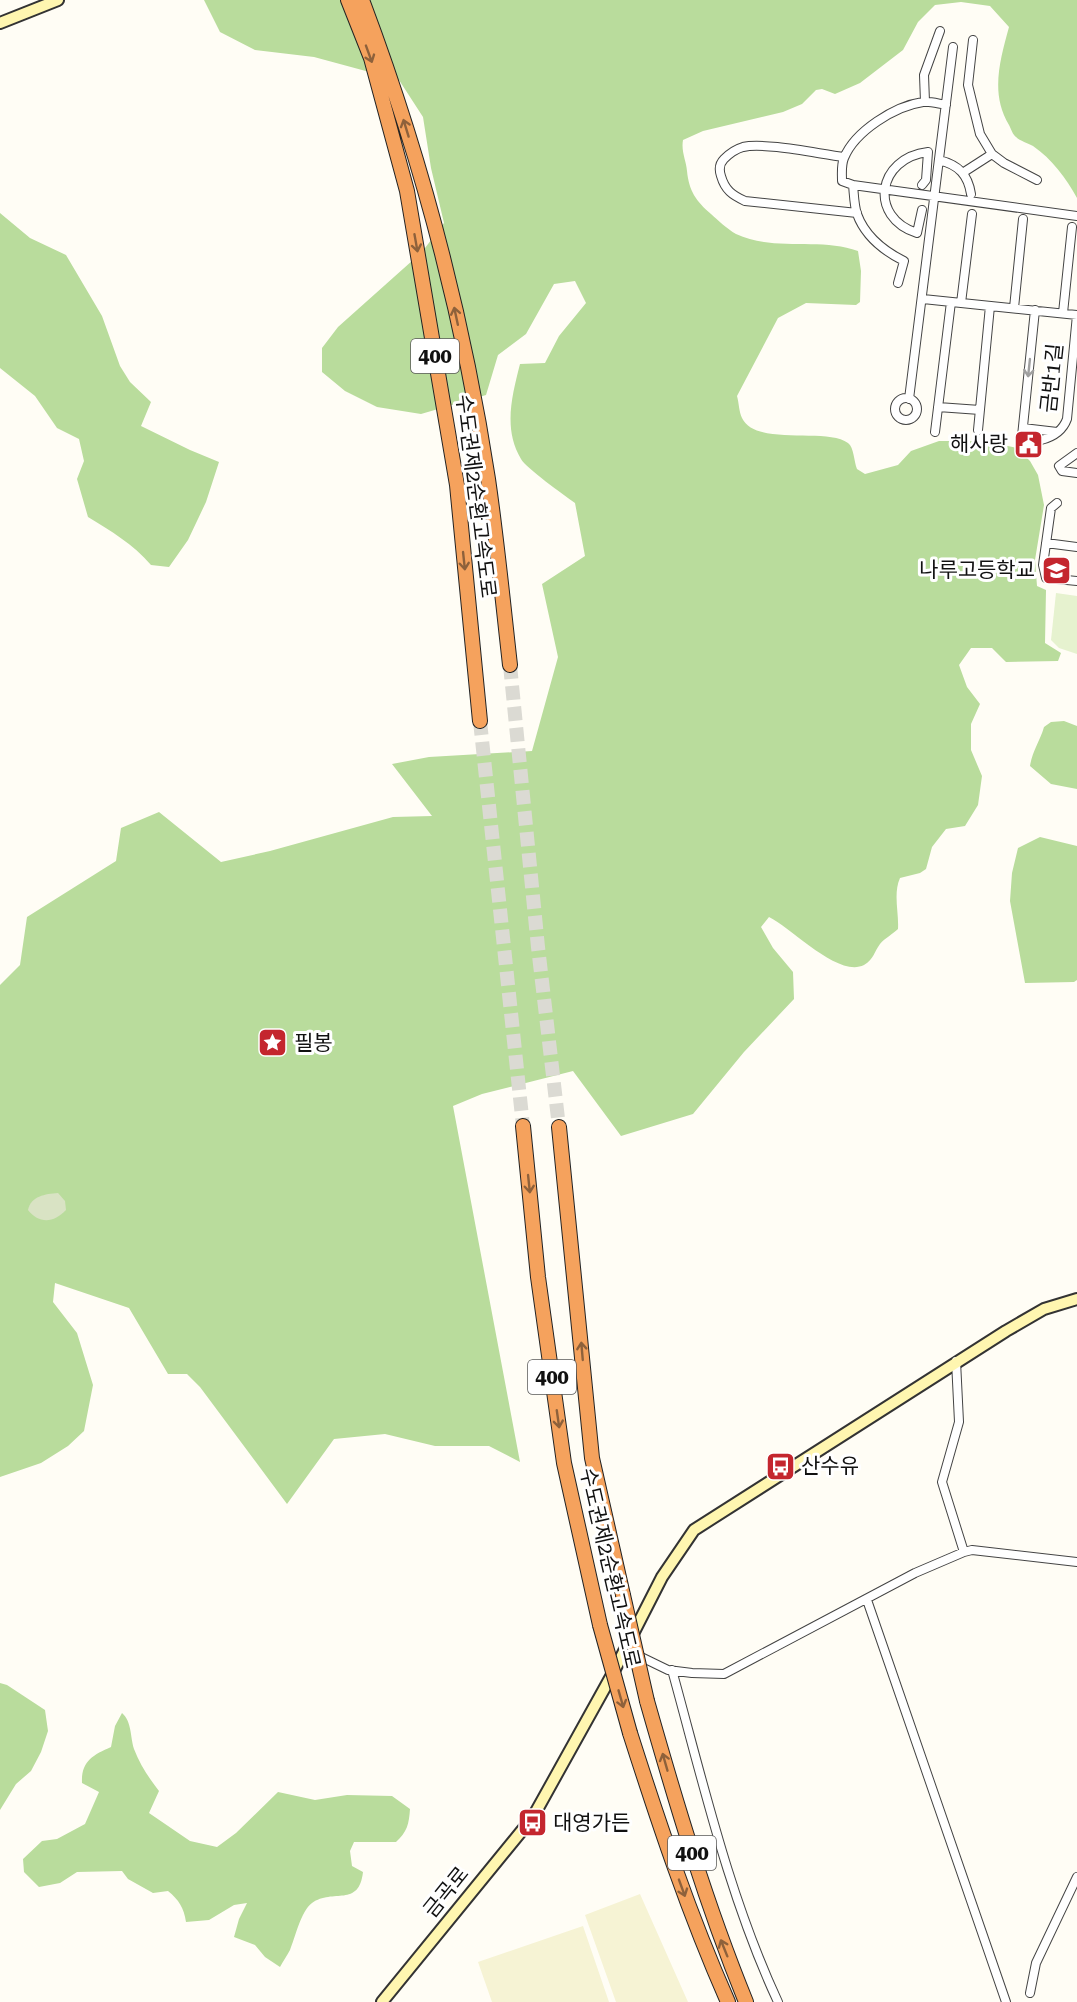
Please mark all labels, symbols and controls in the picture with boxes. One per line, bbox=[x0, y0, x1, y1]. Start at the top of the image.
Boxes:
one-way arrow bbox=[365, 44, 376, 63]
one-way arrow bbox=[400, 119, 411, 138]
one-way arrow bbox=[411, 233, 422, 253]
one-way arrow bbox=[450, 307, 461, 327]
road number: 400 bbox=[411, 339, 459, 373]
street label: 금반1길 bbox=[1036, 342, 1068, 414]
one-way arrow bbox=[1023, 358, 1034, 378]
street label: 수도권제2순환고속도로 bbox=[452, 393, 500, 599]
public building icon: 해사랑 bbox=[1013, 428, 1045, 460]
place label: 해사랑 bbox=[950, 432, 1008, 456]
one-way arrow bbox=[459, 550, 470, 570]
school or university icon: 나루고등학교 bbox=[1040, 554, 1072, 586]
place label: 나루고등학교 bbox=[919, 558, 1035, 582]
place icon: 필봉 bbox=[257, 1027, 289, 1059]
place label: 필봉 bbox=[294, 1031, 333, 1055]
one-way arrow bbox=[524, 1174, 535, 1194]
one-way arrow bbox=[576, 1342, 587, 1362]
road number: 400 bbox=[528, 1360, 576, 1394]
one-way arrow bbox=[552, 1409, 563, 1429]
bus stop icon: 산수유 bbox=[764, 1450, 796, 1482]
place label: 산수유 bbox=[801, 1454, 859, 1478]
street label: 수도권제2순환고속도로 bbox=[575, 1465, 645, 1671]
one-way arrow bbox=[616, 1689, 627, 1708]
one-way arrow bbox=[659, 1753, 670, 1772]
bus stop icon: 대영가든 bbox=[516, 1807, 548, 1839]
place label: 대영가든 bbox=[553, 1811, 630, 1835]
road number: 400 bbox=[668, 1836, 716, 1870]
street label: 금곡로 bbox=[418, 1862, 474, 1922]
one-way arrow bbox=[678, 1878, 689, 1897]
one-way arrow bbox=[717, 1939, 728, 1958]

